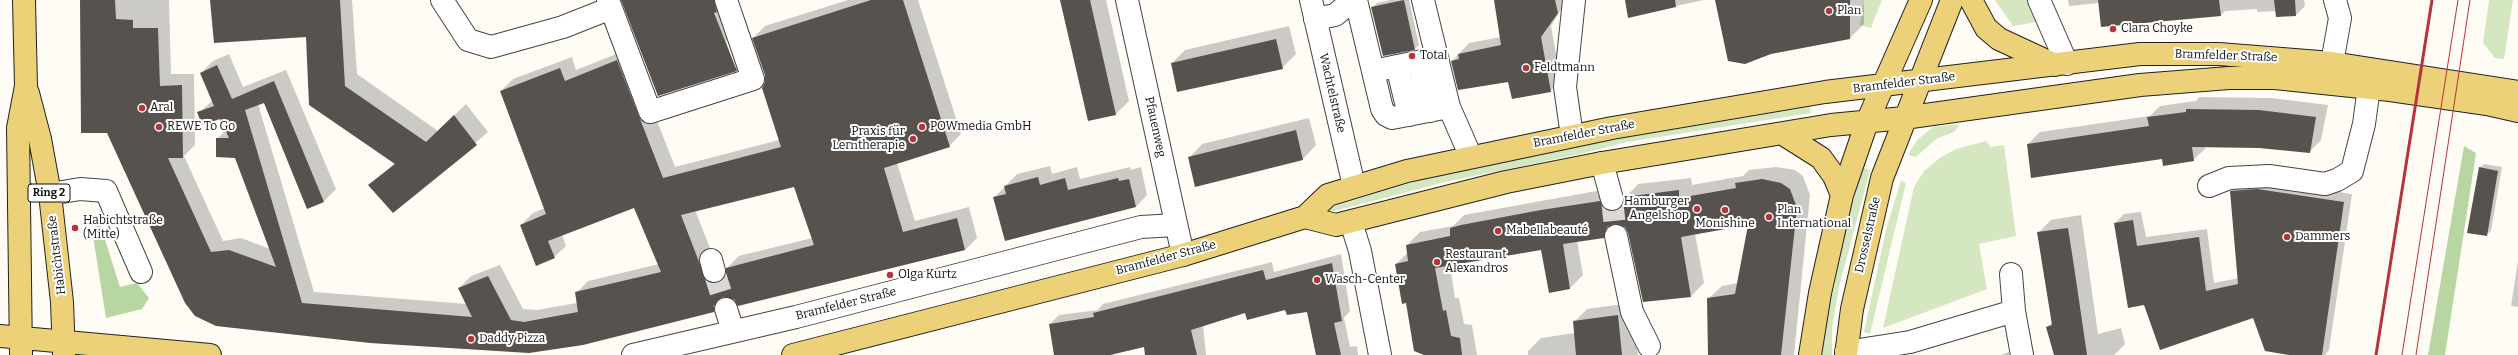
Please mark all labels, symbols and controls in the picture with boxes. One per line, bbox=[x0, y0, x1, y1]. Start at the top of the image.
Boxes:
place label: Plan bbox=[1837, 4, 1861, 18]
marker: Plan bbox=[1824, 6, 1834, 16]
place label: Clara Choyke bbox=[2121, 22, 2193, 36]
marker: Clara Choyke bbox=[2108, 24, 2118, 34]
street label: Bramfelder Straße bbox=[2174, 47, 2278, 65]
place label: Total bbox=[1420, 49, 1448, 63]
marker: Total bbox=[1407, 51, 1417, 61]
street label: Wachtelstraße bbox=[1316, 52, 1348, 134]
place label: Feldtmann bbox=[1534, 61, 1595, 75]
marker: Feldtmann bbox=[1521, 63, 1531, 73]
street label: Bramfelder Straße bbox=[1852, 70, 1956, 96]
street label: Pfauenweg bbox=[1142, 95, 1168, 159]
place label: Aral bbox=[150, 101, 173, 115]
marker: Aral bbox=[137, 103, 147, 113]
street label: Bramfelder Straße bbox=[1532, 117, 1636, 151]
place label: REWE To Go bbox=[167, 120, 235, 134]
place label: POWmedia GmbH bbox=[930, 120, 1031, 134]
marker: REWE To Go bbox=[154, 122, 164, 132]
marker: POWmedia GmbH bbox=[917, 122, 927, 132]
place label: Praxis für Lerntherapie bbox=[832, 125, 905, 153]
marker: Praxis für Lerntherapie bbox=[908, 134, 918, 144]
road number: Ring 2 bbox=[28, 184, 70, 202]
place label: Hamburger Angelshop bbox=[1624, 195, 1689, 223]
street label: Drosselstraße bbox=[1852, 196, 1884, 274]
place label: Plan International bbox=[1777, 203, 1851, 231]
marker: Hamburger Angelshop bbox=[1692, 204, 1702, 214]
marker: Monishine bbox=[1720, 205, 1730, 215]
marker: Plan International bbox=[1764, 212, 1774, 222]
street label: Habichtstraße bbox=[45, 214, 69, 296]
place label: Habichtstraße (Mitte) bbox=[83, 214, 163, 242]
place label: Monishine bbox=[1695, 217, 1755, 231]
marker: Habichtstraße (Mitte) bbox=[70, 223, 80, 233]
place label: Mabellabeauté bbox=[1506, 224, 1588, 238]
marker: Mabellabeauté bbox=[1493, 226, 1503, 236]
place label: Dammers bbox=[2295, 230, 2350, 244]
marker: Dammers bbox=[2282, 232, 2292, 242]
street label: Bramfelder Straße bbox=[1114, 238, 1218, 278]
place label: Restaurant Alexandros bbox=[1445, 248, 1508, 276]
marker: Restaurant Alexandros bbox=[1432, 257, 1442, 267]
place label: Olga Kurtz bbox=[898, 268, 957, 282]
marker: Olga Kurtz bbox=[885, 270, 895, 280]
place label: Wasch-Center bbox=[1325, 273, 1405, 287]
marker: Wasch-Center bbox=[1312, 275, 1322, 285]
street label: Bramfelder Straße bbox=[794, 285, 898, 323]
place label: Daddy Pizza bbox=[479, 332, 545, 346]
marker: Daddy Pizza bbox=[466, 334, 476, 344]

